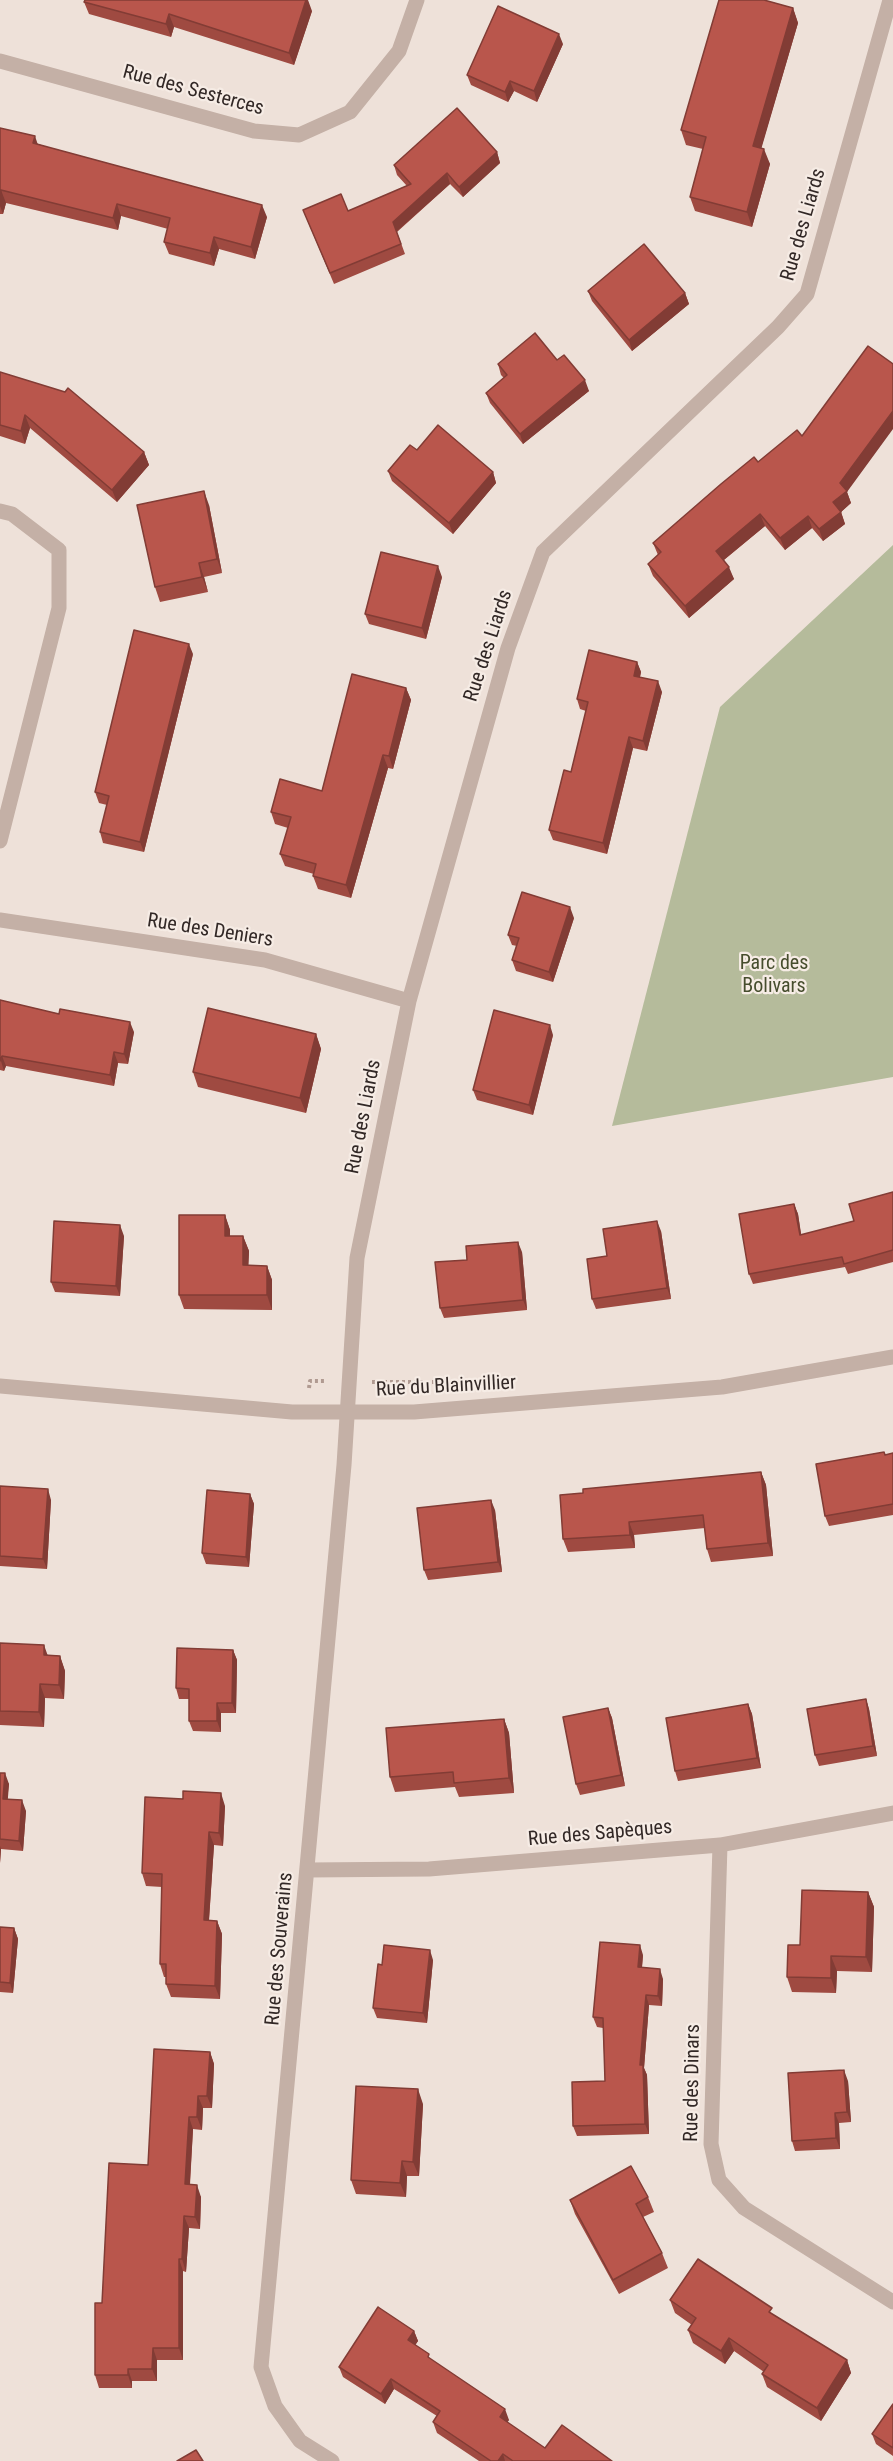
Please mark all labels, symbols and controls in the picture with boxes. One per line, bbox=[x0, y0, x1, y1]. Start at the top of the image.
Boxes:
street label: Rue des Sesterces bbox=[120, 61, 266, 121]
street label: Rue des Liards bbox=[776, 166, 832, 284]
street label: Rue des Liards bbox=[460, 587, 518, 705]
street label: Rue des Deniers bbox=[145, 909, 275, 953]
park label: Parc des Bolivars bbox=[740, 952, 808, 999]
street label: Rue des Liards bbox=[341, 1058, 387, 1176]
street label: Rue du Blainvillier bbox=[375, 1371, 517, 1403]
street label: Rue des Sapèques bbox=[527, 1816, 673, 1852]
street label: Rue des Souverains bbox=[261, 1871, 299, 2027]
street label: Rue des Dinars bbox=[680, 2024, 706, 2142]

